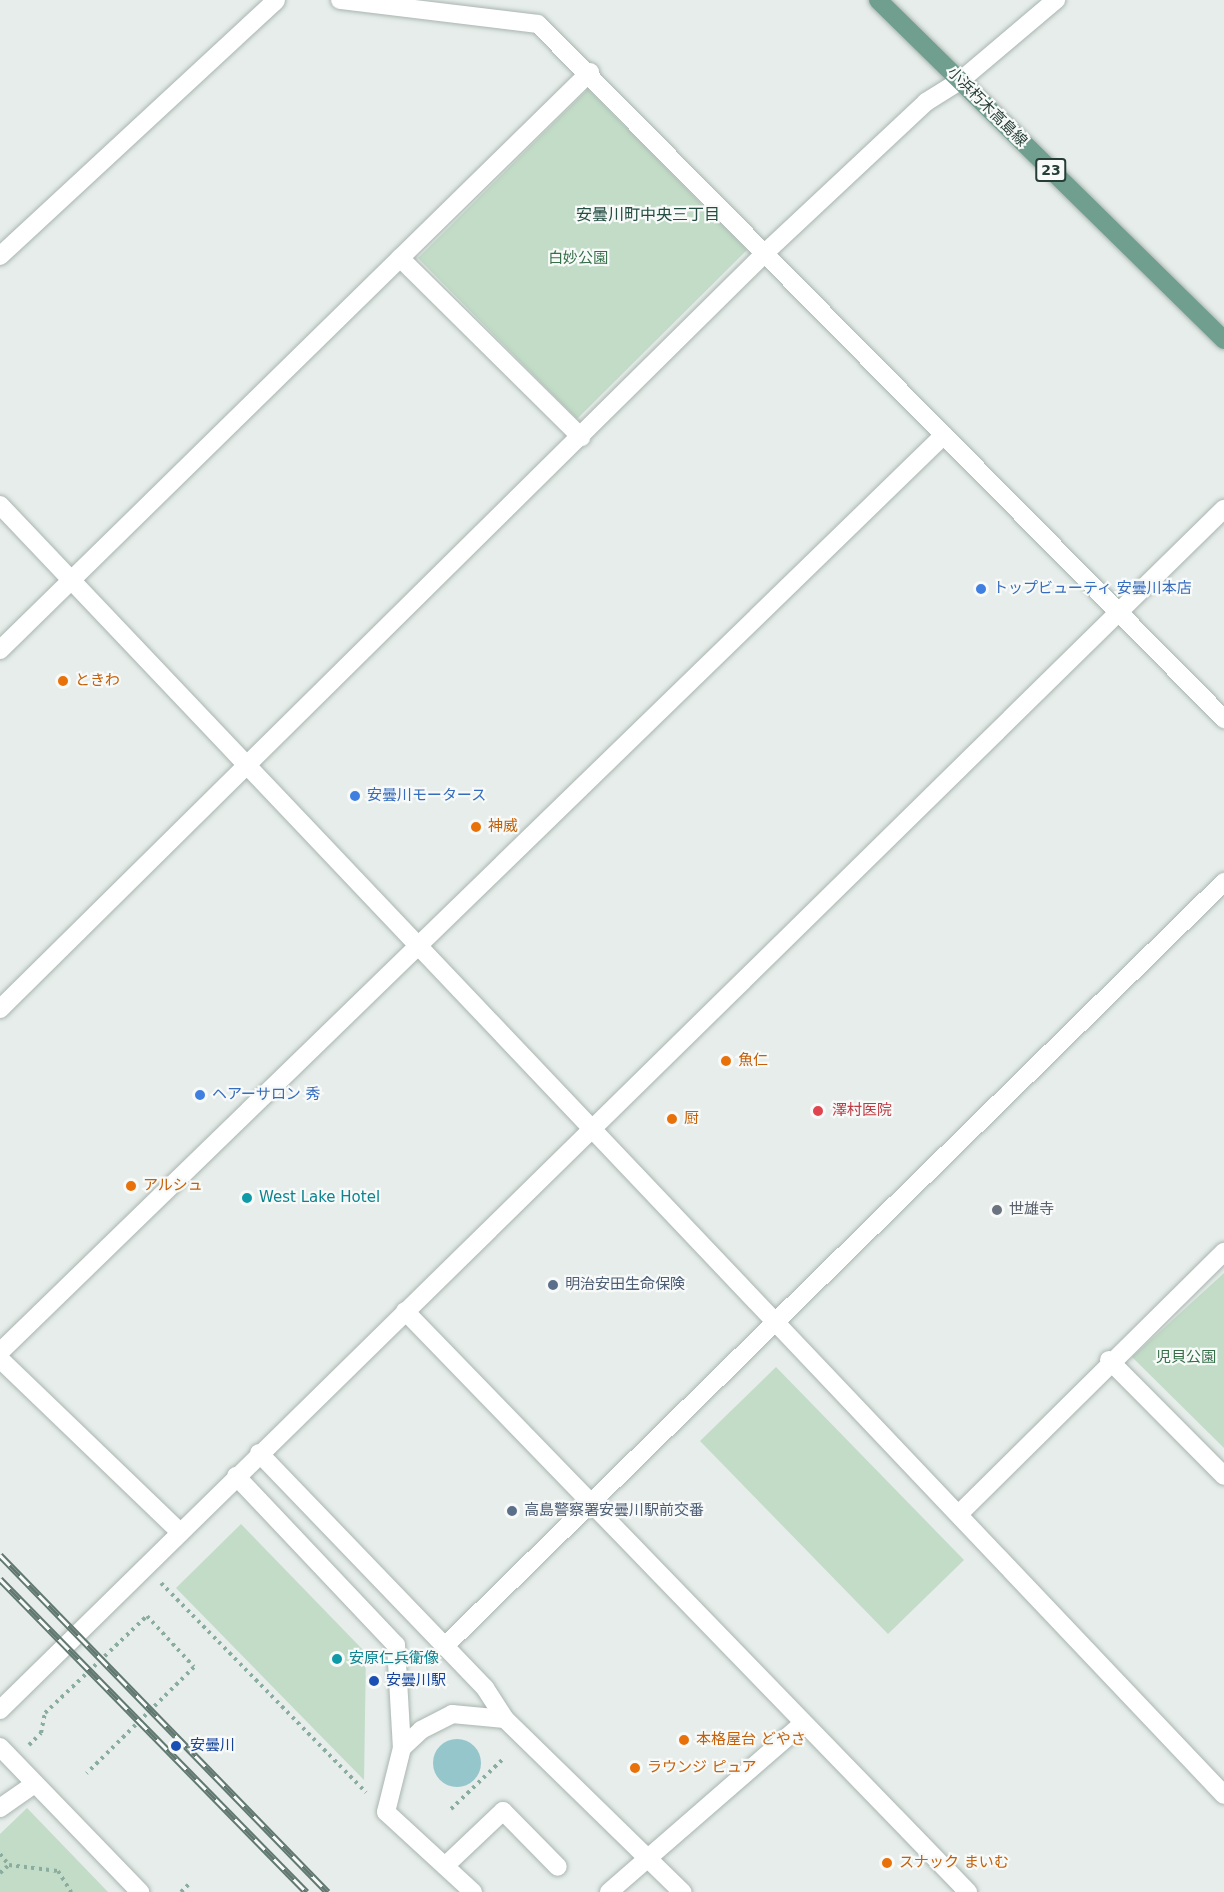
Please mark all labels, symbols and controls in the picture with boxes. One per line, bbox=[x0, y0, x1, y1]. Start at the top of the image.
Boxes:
street label: 小浜朽木高島線 bbox=[944, 64, 1030, 150]
road number: 23 bbox=[1034, 159, 1068, 181]
district label: 安曇川町中央三丁目 bbox=[576, 205, 720, 225]
park label: 白妙公園 bbox=[548, 250, 608, 268]
place label: トップビューティ 安曇川本店 bbox=[993, 580, 1193, 598]
marker: トップビューティ 安曇川本店 bbox=[974, 582, 988, 596]
place label: ときわ bbox=[75, 672, 120, 690]
marker: ときわ bbox=[56, 674, 70, 688]
place label: 安曇川モータース bbox=[367, 787, 487, 805]
marker: 安曇川モータース bbox=[348, 789, 362, 803]
place label: 神威 bbox=[488, 818, 518, 836]
marker: 神威 bbox=[469, 820, 483, 834]
place label: 魚仁 bbox=[738, 1052, 768, 1070]
marker: 魚仁 bbox=[719, 1054, 733, 1068]
place label: ヘアーサロン 秀 bbox=[212, 1086, 321, 1104]
marker: ヘアーサロン 秀 bbox=[193, 1088, 207, 1102]
marker: 澤村医院 bbox=[809, 1102, 827, 1120]
place label: 澤村医院 bbox=[832, 1102, 892, 1120]
place label: 厨 bbox=[684, 1110, 699, 1128]
marker: 厨 bbox=[665, 1112, 679, 1126]
place label: アルシュ bbox=[143, 1177, 203, 1195]
marker: アルシュ bbox=[124, 1179, 138, 1193]
place label: West Lake Hotel bbox=[259, 1189, 380, 1207]
marker: West Lake Hotel bbox=[240, 1191, 254, 1205]
place label: 世雄寺 bbox=[1009, 1201, 1054, 1219]
marker: 世雄寺 bbox=[990, 1203, 1004, 1217]
place label: 明治安田生命保険 bbox=[565, 1276, 685, 1294]
marker: 明治安田生命保険 bbox=[546, 1278, 560, 1292]
park label: 児貝公園 bbox=[1156, 1349, 1216, 1367]
place label: 高島警察署安曇川駅前交番 bbox=[524, 1502, 704, 1520]
marker: 高島警察署安曇川駅前交番 bbox=[505, 1504, 519, 1518]
place label: 安原仁兵衛像 bbox=[349, 1650, 439, 1668]
marker: 安原仁兵衛像 bbox=[330, 1652, 344, 1666]
place label: 安曇川駅 bbox=[386, 1672, 446, 1690]
marker: 安曇川駅 bbox=[367, 1674, 381, 1688]
place label: 本格屋台 どやさ bbox=[696, 1731, 806, 1749]
marker: 本格屋台 どやさ bbox=[677, 1733, 691, 1747]
marker: 安曇川 bbox=[167, 1737, 185, 1755]
place label: 安曇川 bbox=[190, 1737, 235, 1755]
place label: ラウンジ ピュア bbox=[647, 1759, 757, 1777]
marker: ラウンジ ピュア bbox=[628, 1761, 642, 1775]
place label: スナック まいむ bbox=[899, 1854, 1009, 1872]
marker: スナック まいむ bbox=[880, 1856, 894, 1870]

